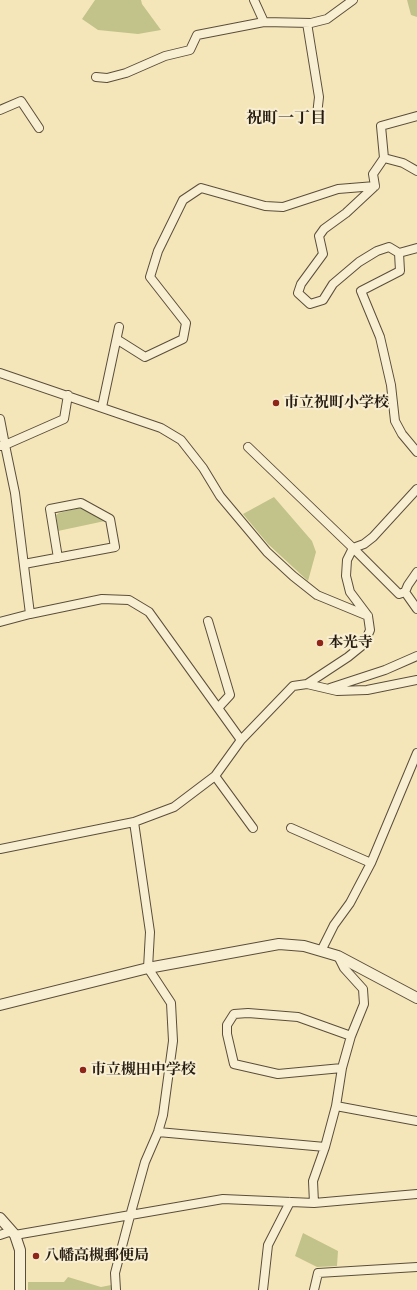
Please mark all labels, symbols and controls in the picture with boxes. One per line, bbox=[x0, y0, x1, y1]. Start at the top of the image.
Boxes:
district label: 祝町一丁目 bbox=[246, 109, 326, 129]
place label: 市立祝町小学校 bbox=[284, 394, 389, 412]
marker: 市立祝町小学校 bbox=[271, 398, 281, 408]
place label: 本光寺 bbox=[328, 634, 373, 652]
marker: 本光寺 bbox=[315, 638, 325, 648]
place label: 市立槻田中学校 bbox=[91, 1061, 196, 1079]
marker: 市立槻田中学校 bbox=[78, 1065, 88, 1075]
place label: 八幡高槻郵便局 bbox=[44, 1247, 149, 1265]
marker: 八幡高槻郵便局 bbox=[31, 1251, 41, 1261]

